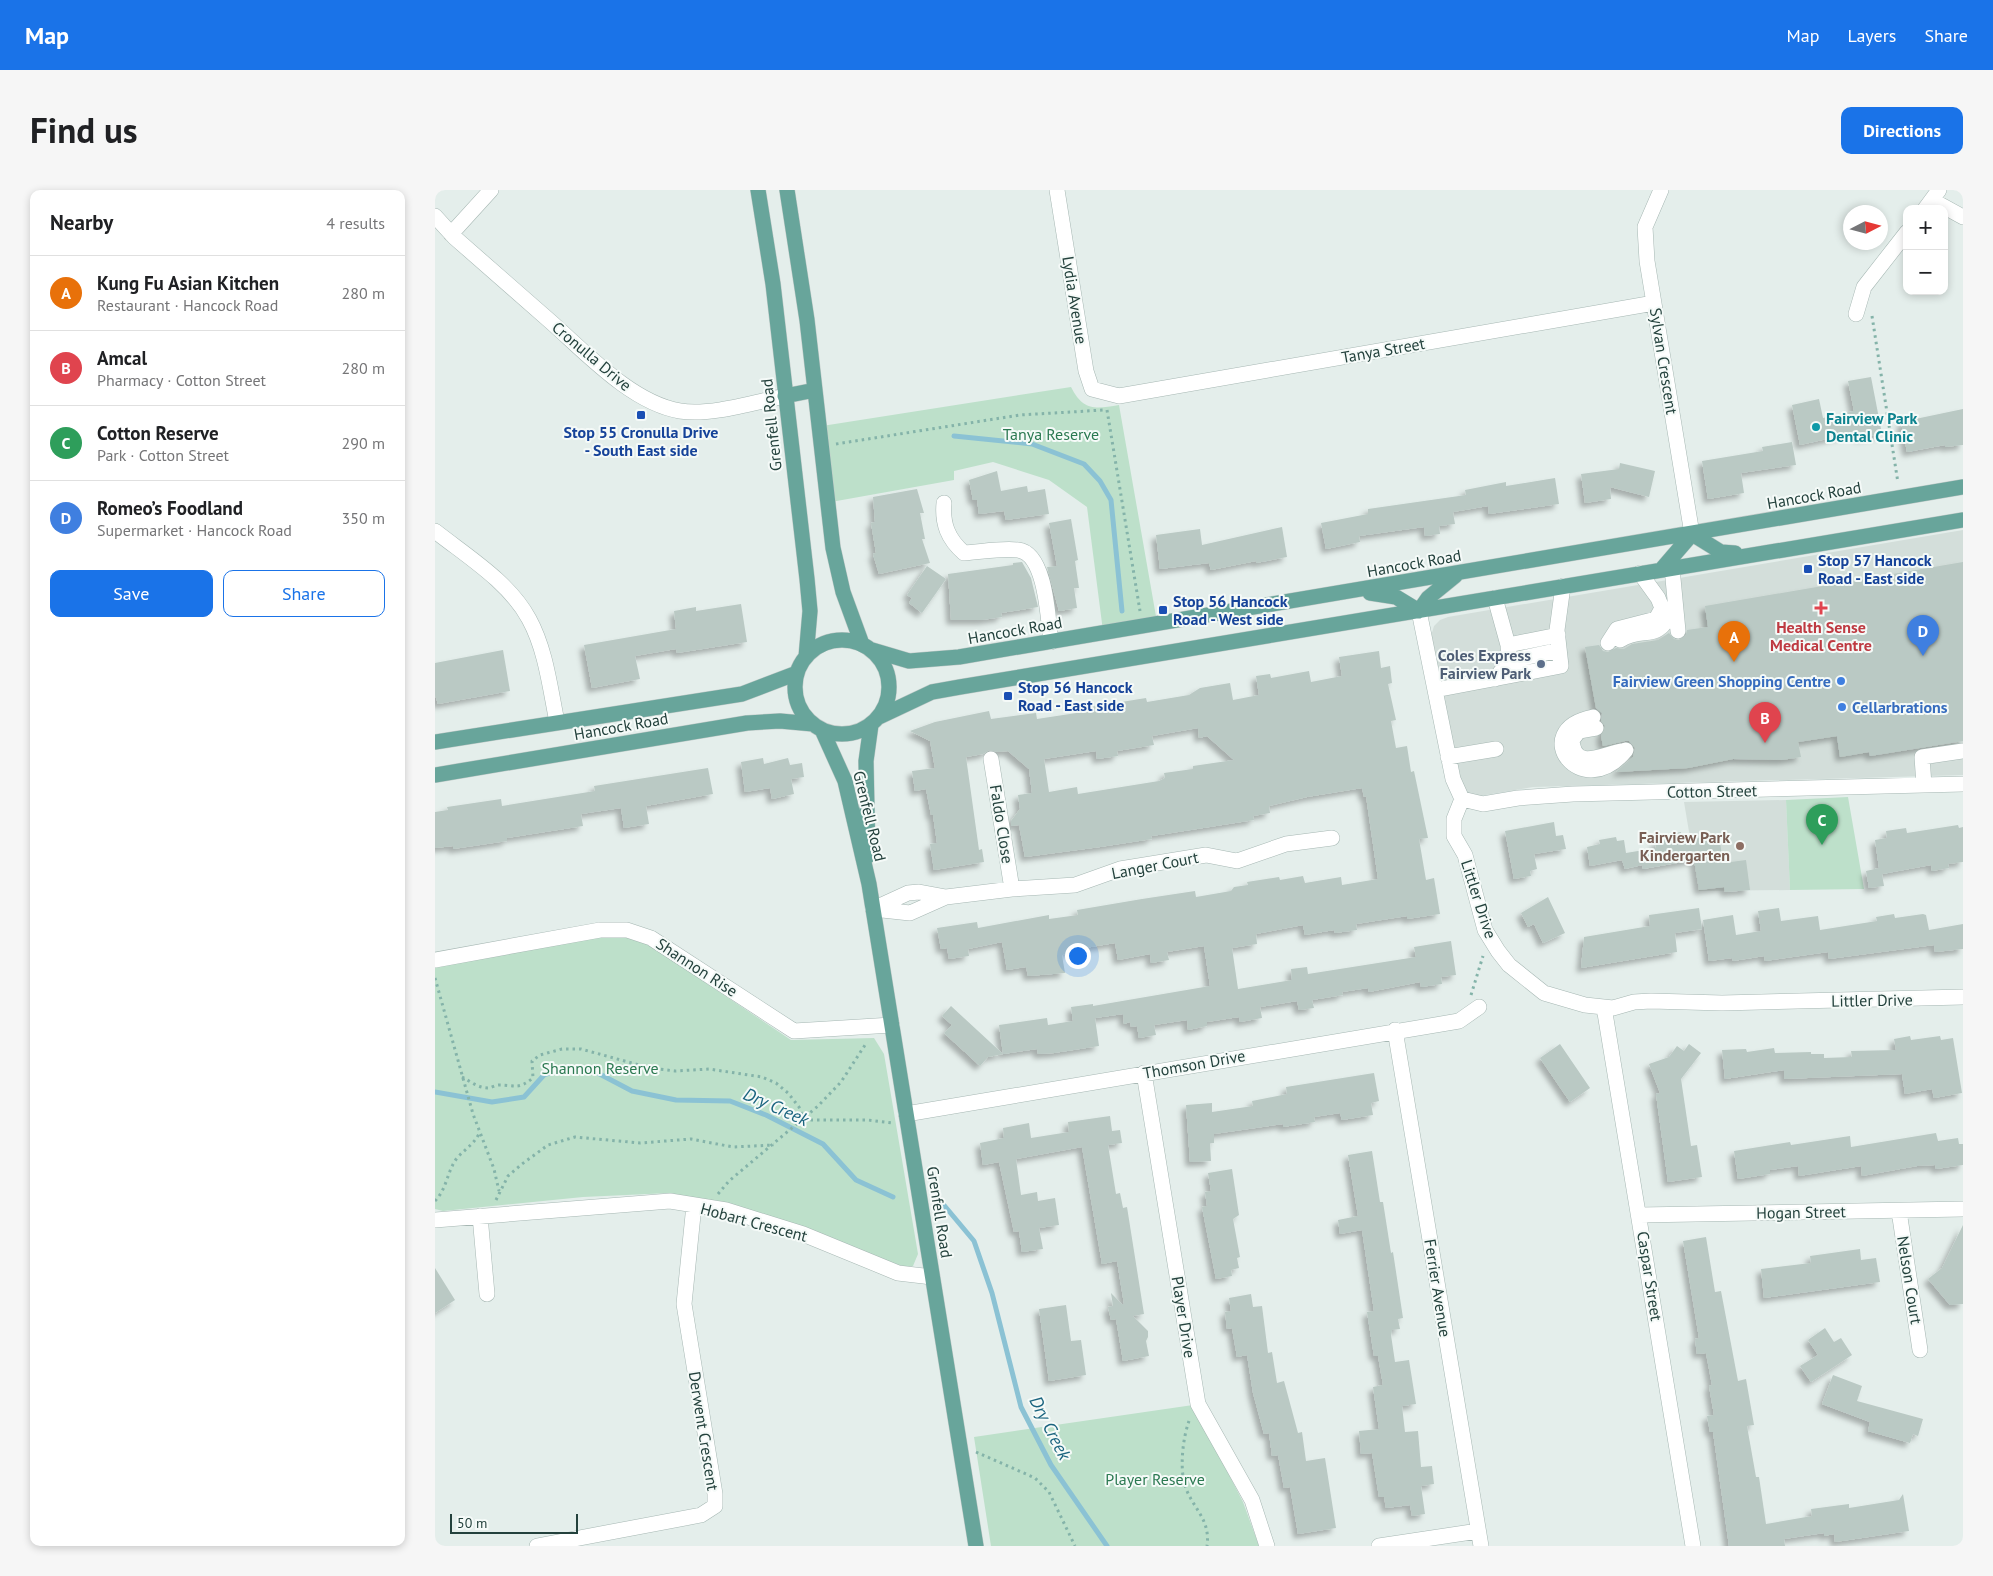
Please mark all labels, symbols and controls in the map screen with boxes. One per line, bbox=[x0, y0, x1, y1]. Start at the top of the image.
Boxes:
text: Map bbox=[25, 20, 69, 51]
text: Map bbox=[1787, 24, 1819, 47]
text: Layers bbox=[1847, 24, 1896, 47]
text: Share bbox=[1924, 24, 1968, 47]
text: Find us bbox=[30, 107, 138, 153]
button: Directions bbox=[1841, 107, 1963, 154]
north arrow bbox=[1843, 205, 1888, 250]
map controls bbox=[1903, 205, 1948, 295]
button: + bbox=[1903, 205, 1948, 250]
text: Nearby bbox=[50, 209, 113, 236]
text: 4 results bbox=[326, 213, 385, 233]
button: − bbox=[1903, 250, 1948, 295]
street label: Lydia Avenue bbox=[1058, 255, 1092, 345]
text: Kung Fu Asian Kitchen bbox=[97, 271, 279, 295]
text: A bbox=[61, 283, 71, 303]
text: 280 m bbox=[342, 283, 385, 303]
text: Restaurant · Hancock Road bbox=[97, 295, 278, 315]
street label: Sylvan Crescent bbox=[1646, 306, 1682, 416]
street label: Cronulla Drive bbox=[548, 317, 636, 395]
street label: Tanya Street bbox=[1340, 333, 1427, 367]
text: Amcal bbox=[97, 346, 147, 370]
text: B bbox=[61, 358, 71, 378]
text: 280 m bbox=[342, 358, 385, 378]
text: Pharmacy · Cotton Street bbox=[97, 370, 266, 390]
street label: Grenfell Road bbox=[756, 378, 786, 472]
place label: Fairview Park Dental Clinic bbox=[1826, 408, 1917, 446]
marker: Stop 55 Cronulla Drive - South East side bbox=[635, 409, 647, 421]
text: Cotton Reserve bbox=[97, 421, 219, 445]
marker: Fairview Park Dental Clinic bbox=[1810, 421, 1822, 433]
place label: Stop 55 Cronulla Drive - South East side bbox=[564, 422, 718, 460]
park label: Tanya Reserve bbox=[1003, 424, 1099, 444]
text: C bbox=[62, 433, 70, 453]
text: 290 m bbox=[342, 433, 385, 453]
text: Park · Cotton Street bbox=[97, 445, 229, 465]
street label: Hancock Road bbox=[1765, 477, 1863, 513]
text: Romeo’s Foodland bbox=[97, 496, 243, 520]
text: D bbox=[61, 508, 71, 528]
text: 350 m bbox=[342, 508, 385, 528]
text: Supermarket · Hancock Road bbox=[97, 520, 292, 540]
street label: Hancock Road bbox=[1365, 545, 1463, 581]
place label: Stop 57 Hancock Road - East side bbox=[1818, 550, 1932, 588]
marker: Stop 57 Hancock Road - East side bbox=[1802, 563, 1814, 575]
button: Save bbox=[50, 570, 213, 617]
button: Share bbox=[223, 570, 385, 617]
place label: Stop 56 Hancock Road - West side bbox=[1173, 591, 1288, 629]
marker: Health Sense Medical Centre bbox=[1814, 601, 1828, 615]
marker: Stop 56 Hancock Road - West side bbox=[1157, 604, 1169, 616]
street label: Hancock Road bbox=[966, 612, 1064, 648]
pin: D bbox=[1907, 615, 1939, 656]
place label: Health Sense Medical Centre bbox=[1770, 617, 1872, 655]
pin: A bbox=[1718, 621, 1750, 662]
place label: Coles Express Fairview Park bbox=[1438, 645, 1531, 683]
marker: Coles Express Fairview Park bbox=[1535, 658, 1547, 670]
place label: Fairview Green Shopping Centre bbox=[1613, 671, 1831, 691]
marker: Fairview Green Shopping Centre bbox=[1835, 675, 1847, 687]
place label: Stop 56 Hancock Road - East side bbox=[1018, 677, 1133, 715]
marker: Stop 56 Hancock Road - East side bbox=[1002, 690, 1014, 702]
place label: Cellarbrations bbox=[1852, 697, 1948, 717]
marker: Cellarbrations bbox=[1836, 701, 1848, 713]
pin: B bbox=[1749, 702, 1781, 743]
street label: Hancock Road bbox=[572, 708, 670, 744]
street label: Grenfell Road bbox=[849, 769, 891, 863]
street label: Cotton Street bbox=[1667, 780, 1758, 802]
street label: Faldo Close bbox=[986, 783, 1018, 865]
pin: C bbox=[1806, 804, 1838, 845]
place label: Fairview Park Kindergarten bbox=[1639, 827, 1730, 865]
marker: Fairview Park Kindergarten bbox=[1734, 840, 1746, 852]
street label: Langer Court bbox=[1110, 847, 1201, 883]
street label: Littler Drive bbox=[1457, 857, 1501, 941]
street label: Shannon Rise bbox=[653, 933, 741, 1001]
your location bbox=[1065, 943, 1091, 969]
street label: Littler Drive bbox=[1831, 989, 1913, 1011]
street label: Thomson Drive bbox=[1141, 1045, 1247, 1083]
park label: Shannon Reserve bbox=[541, 1058, 659, 1078]
water label: Dry Creek bbox=[740, 1082, 813, 1131]
street label: Grenfell Road bbox=[923, 1165, 957, 1259]
street label: Hobart Crescent bbox=[698, 1198, 810, 1246]
street label: Hogan Street bbox=[1756, 1201, 1847, 1223]
street label: Caspar Street bbox=[1633, 1230, 1667, 1323]
street label: Nelson Court bbox=[1893, 1234, 1927, 1326]
street label: Ferrier Avenue bbox=[1420, 1238, 1456, 1338]
street label: Player Drive bbox=[1168, 1275, 1200, 1359]
street label: Derwent Crescent bbox=[685, 1370, 723, 1493]
water label: Dry Creek bbox=[1024, 1392, 1077, 1465]
park label: Player Reserve bbox=[1105, 1469, 1205, 1489]
scale bar bbox=[450, 1511, 577, 1534]
text: 50 m bbox=[457, 1514, 487, 1532]

